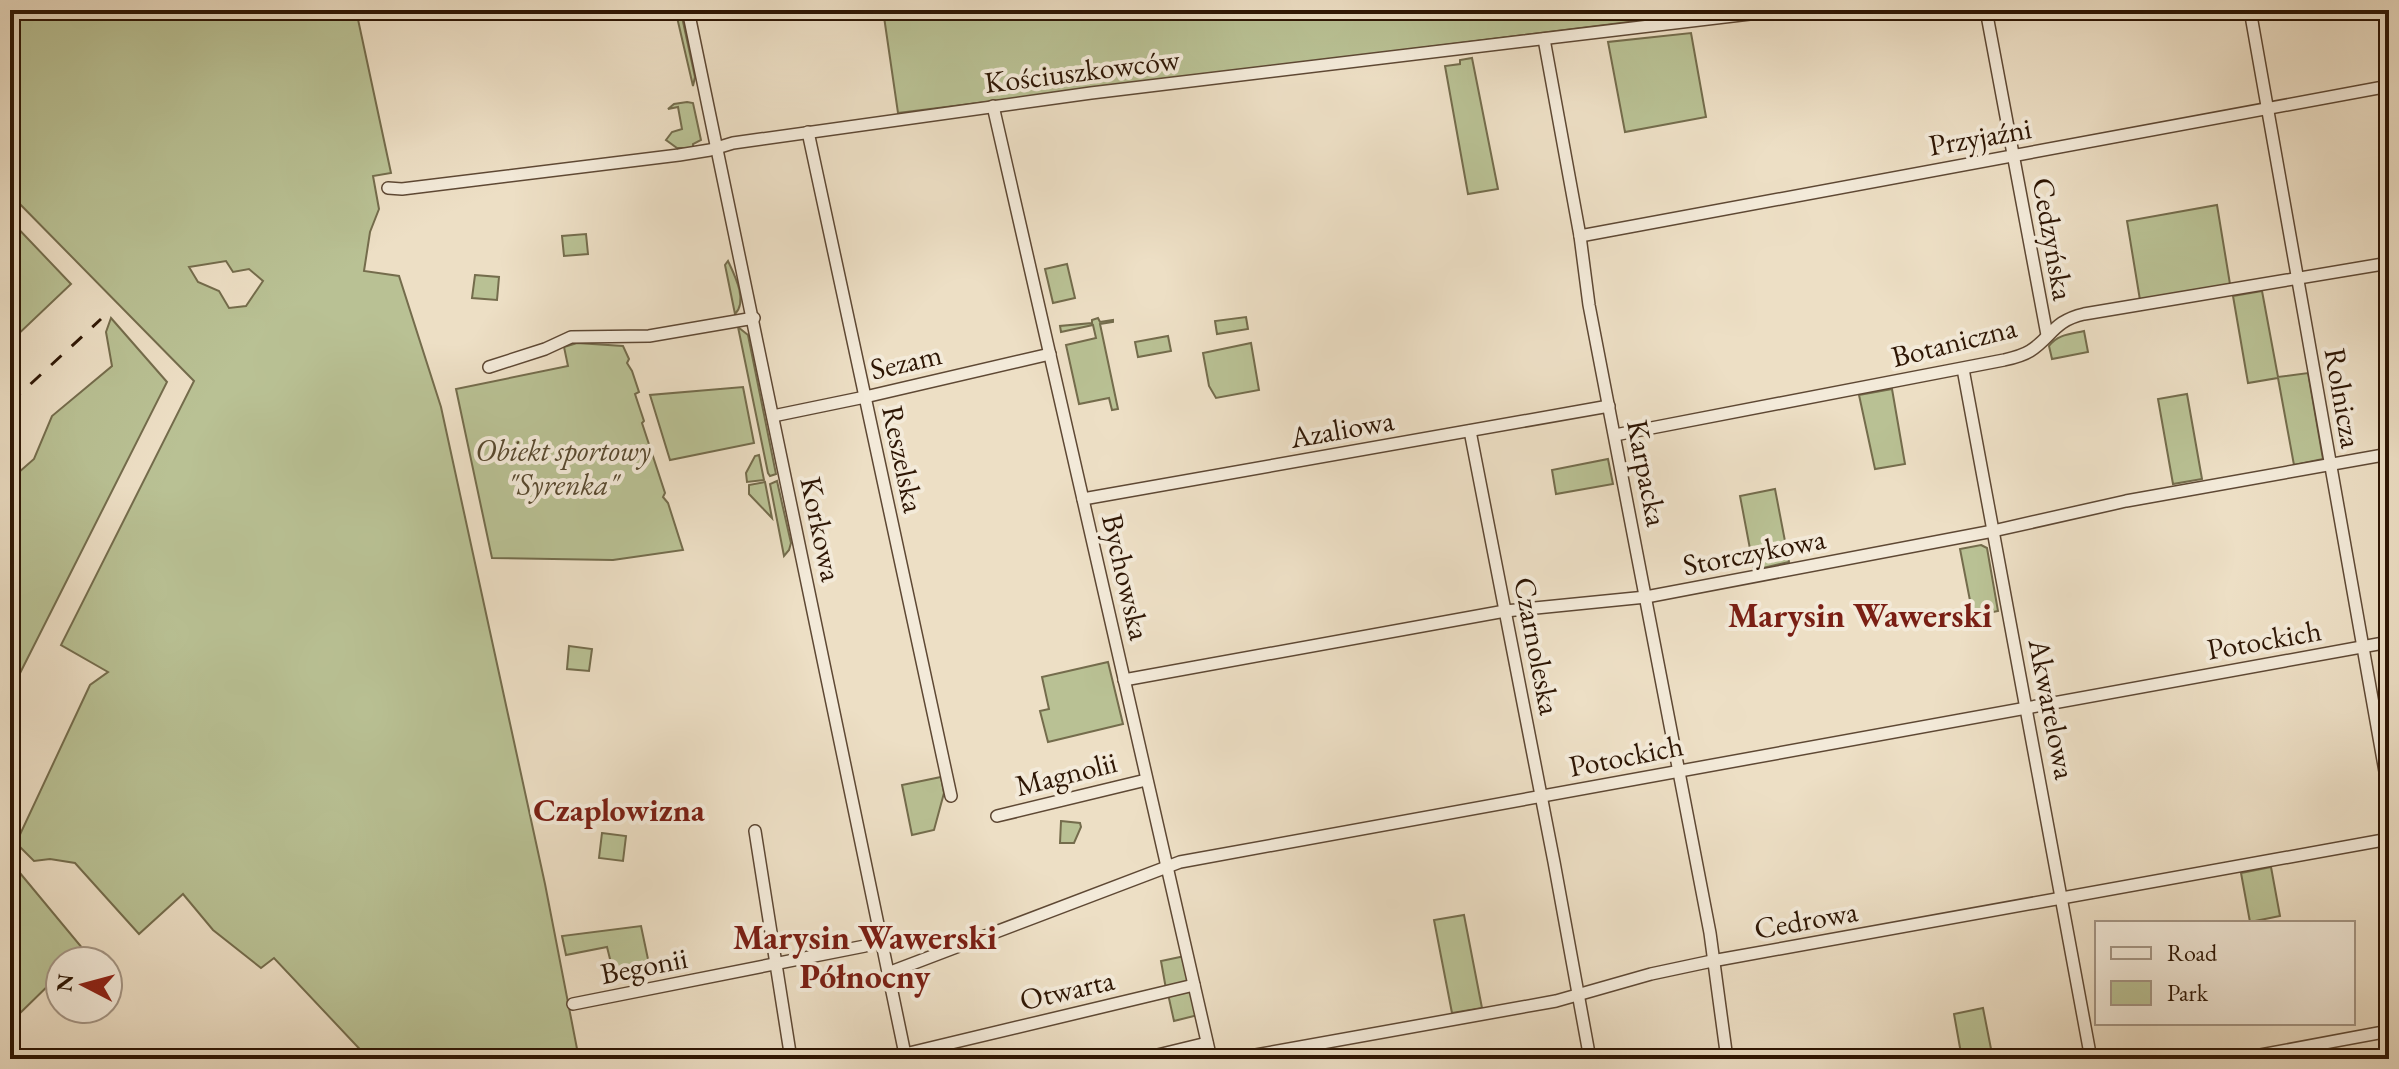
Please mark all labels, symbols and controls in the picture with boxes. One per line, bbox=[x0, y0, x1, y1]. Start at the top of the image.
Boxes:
street label: Kościuszkowców bbox=[982, 39, 1182, 102]
street label: Przyjaźni bbox=[1925, 108, 2034, 165]
street label: Cedzyńska bbox=[2024, 175, 2083, 303]
street label: Botaniczna bbox=[1887, 307, 2021, 376]
street label: Sezam bbox=[866, 334, 945, 389]
street label: Rolnicza bbox=[2316, 345, 2371, 451]
street label: Azaliowa bbox=[1286, 400, 1397, 457]
street label: Reszelska bbox=[873, 402, 934, 516]
street label: Karpacka bbox=[1618, 416, 1677, 529]
park label: Obiekt sportowy "Syrenka" bbox=[475, 431, 651, 504]
street label: Korkowa bbox=[791, 473, 852, 585]
street label: Bychowska bbox=[1093, 510, 1160, 644]
street label: Storczykowa bbox=[1679, 519, 1829, 584]
street label: Czarnoleska bbox=[1505, 574, 1570, 718]
district label: Marysin Wawerski bbox=[1728, 593, 1992, 637]
street label: Potockich bbox=[2204, 610, 2324, 669]
street label: Akwarelowa bbox=[2020, 634, 2085, 782]
street label: Potockich bbox=[1566, 725, 1686, 786]
street label: Magnolii bbox=[1011, 742, 1121, 805]
district label: Czaplowizna bbox=[533, 789, 706, 831]
street label: Cedrowa bbox=[1751, 891, 1861, 948]
district label: Marysin Wawerski Północny bbox=[733, 915, 997, 998]
legend bbox=[2095, 921, 2355, 1025]
text: Road bbox=[2167, 937, 2218, 968]
street label: Begonii bbox=[597, 938, 691, 993]
north arrow bbox=[44, 945, 124, 1025]
street label: Otwarta bbox=[1016, 960, 1118, 1019]
text: N bbox=[49, 972, 80, 993]
text: Park bbox=[2167, 977, 2209, 1008]

